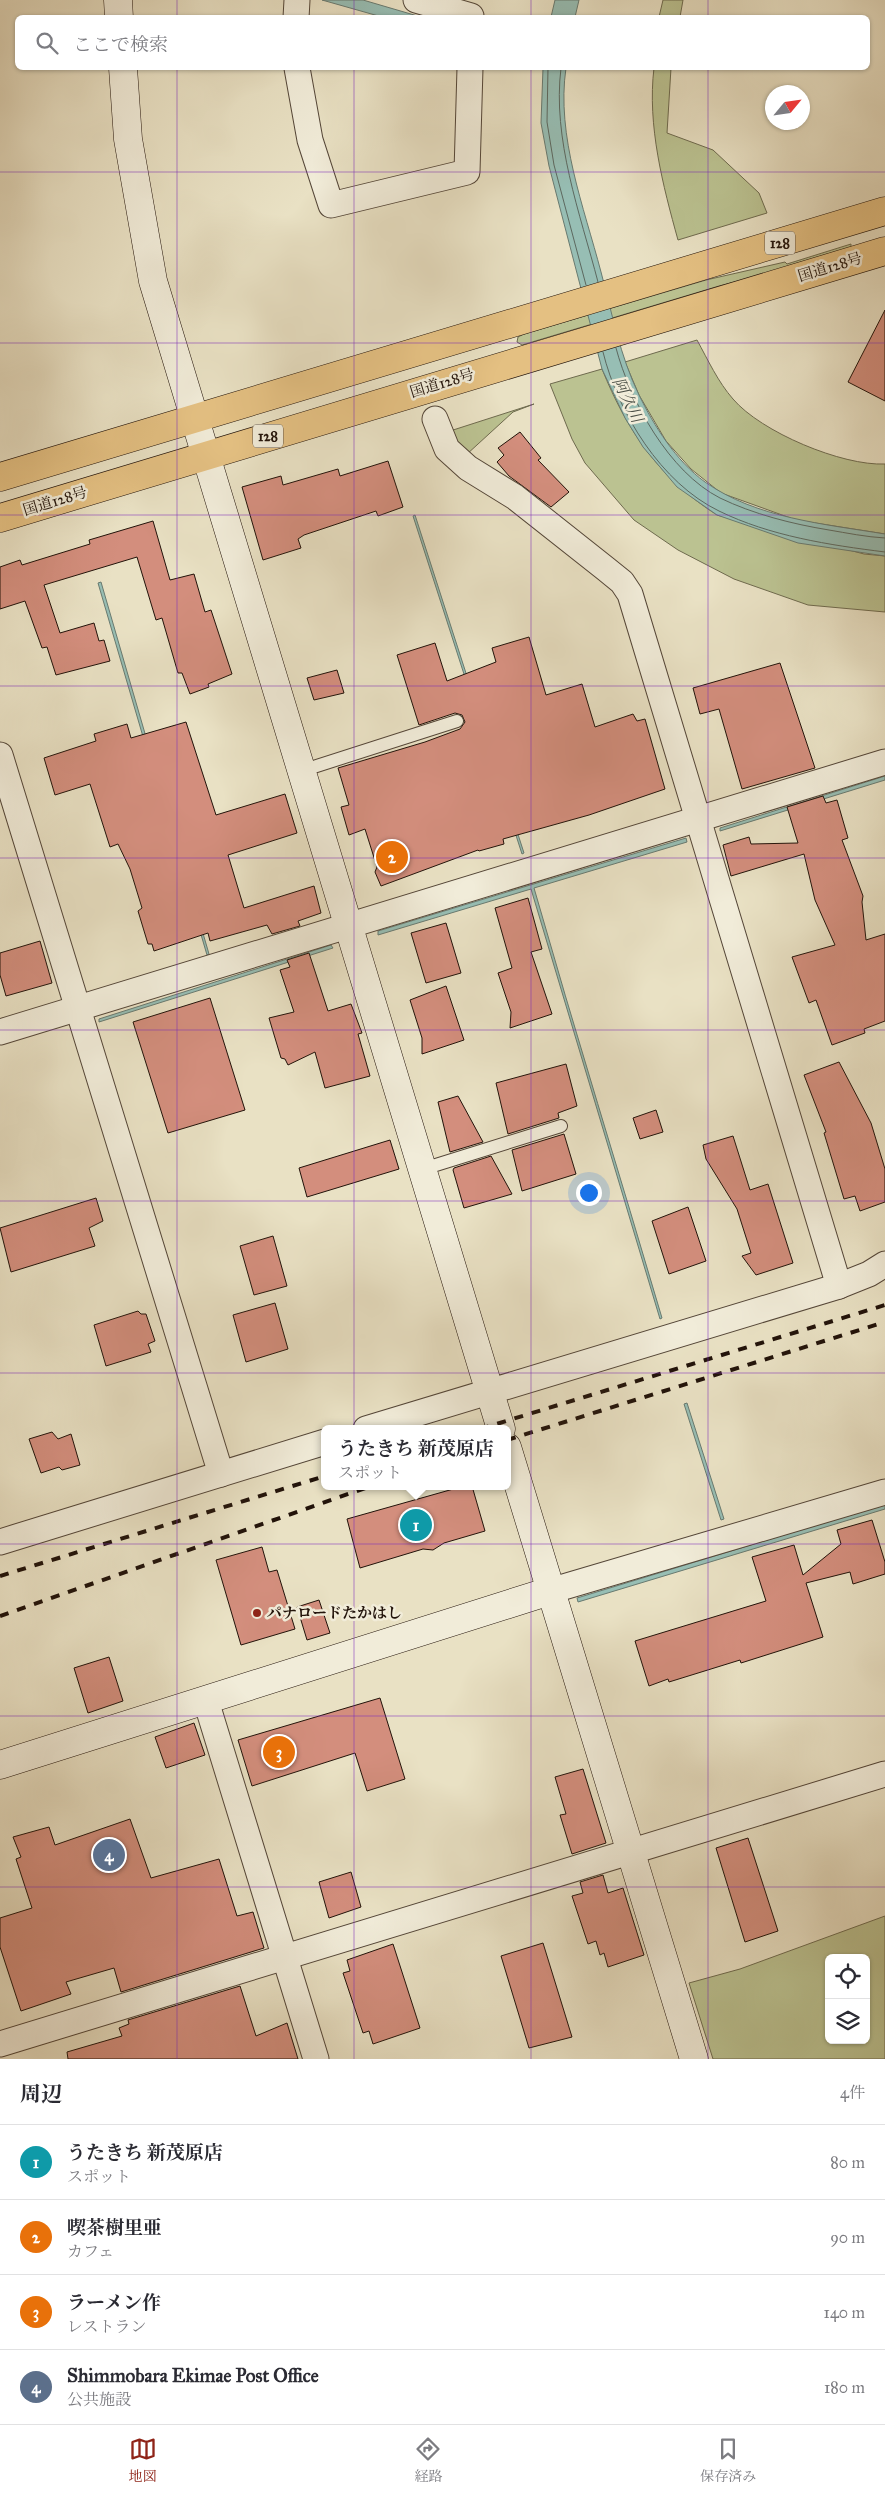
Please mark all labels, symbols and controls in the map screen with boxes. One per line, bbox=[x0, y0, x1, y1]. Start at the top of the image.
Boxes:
search box bbox=[15, 15, 870, 70]
icon: search bbox=[33, 29, 61, 57]
text: ここで検索 bbox=[73, 33, 168, 56]
north arrow bbox=[765, 85, 810, 130]
road number: 128 bbox=[765, 232, 795, 254]
street label: 国道128号 bbox=[796, 249, 864, 285]
street label: 国道128号 bbox=[408, 365, 476, 401]
water label: 阿久川 bbox=[609, 374, 648, 428]
road number: 128 bbox=[253, 424, 283, 448]
street label: 国道128号 bbox=[21, 483, 89, 519]
pin: 2 bbox=[376, 838, 408, 876]
your location bbox=[576, 1180, 602, 1206]
popup bbox=[321, 1425, 511, 1490]
text: うたきち 新茂原店 bbox=[338, 1437, 494, 1460]
text: スポット bbox=[338, 1463, 402, 1482]
pin: 1 bbox=[400, 1506, 432, 1544]
place label: パナロードたかはし bbox=[267, 1604, 402, 1622]
marker: パナロードたかはし bbox=[251, 1607, 263, 1619]
pin: 3 bbox=[263, 1733, 295, 1771]
pin: 4 bbox=[93, 1836, 125, 1874]
map controls bbox=[825, 1954, 870, 2044]
button: locate bbox=[825, 1954, 870, 1999]
button: layers bbox=[825, 1999, 870, 2044]
text: 周辺 bbox=[20, 2081, 62, 2107]
text: 4件 bbox=[840, 2083, 865, 2102]
text: うたきち 新茂原店 bbox=[67, 2141, 223, 2164]
text: 1 bbox=[33, 2153, 39, 2172]
text: 80 m bbox=[830, 2153, 865, 2172]
text: スポット bbox=[67, 2167, 131, 2186]
text: 喫茶樹里亜 bbox=[67, 2216, 162, 2239]
text: 2 bbox=[32, 2228, 40, 2247]
text: 90 m bbox=[830, 2228, 865, 2247]
text: カフェ bbox=[67, 2242, 114, 2261]
text: ラーメン作 bbox=[67, 2291, 161, 2314]
text: 3 bbox=[33, 2303, 39, 2322]
text: 140 m bbox=[824, 2303, 865, 2322]
text: レストラン bbox=[67, 2317, 147, 2336]
text: Shimmobara Ekimae Post Office bbox=[67, 2364, 319, 2387]
text: 4 bbox=[32, 2378, 40, 2397]
text: 180 m bbox=[824, 2378, 865, 2397]
text: 公共施設 bbox=[67, 2390, 131, 2409]
tab: 地図 bbox=[129, 2435, 157, 2485]
tab: 経路 bbox=[414, 2435, 442, 2485]
tab: 保存済み bbox=[700, 2435, 756, 2485]

